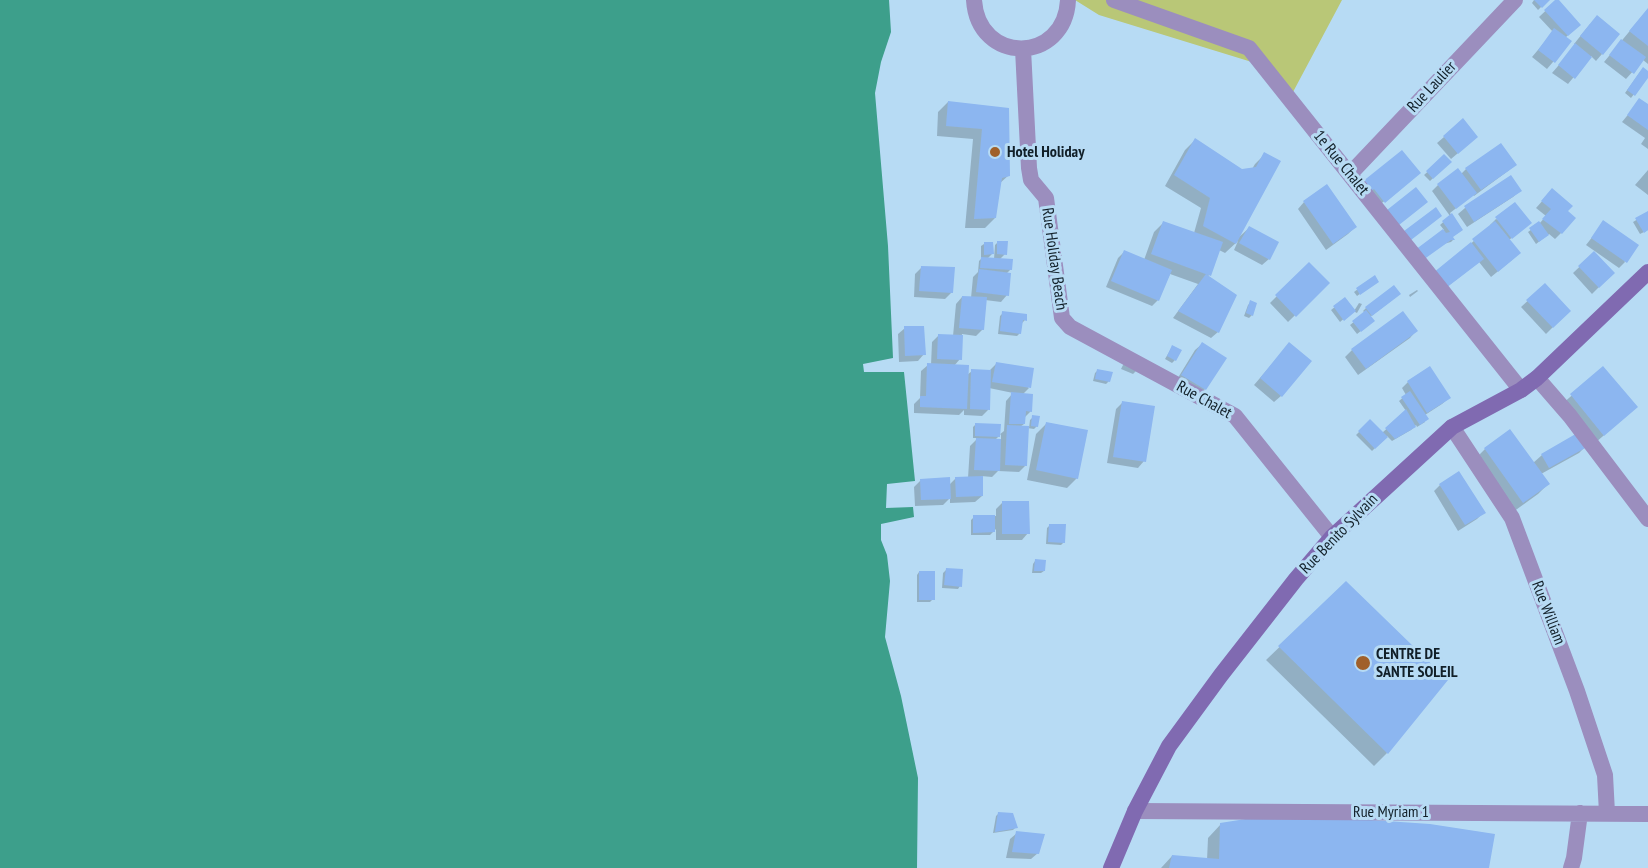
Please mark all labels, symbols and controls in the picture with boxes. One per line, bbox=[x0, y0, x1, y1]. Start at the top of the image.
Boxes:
street label: Rue Laulier bbox=[1404, 58, 1460, 116]
street label: 1e Rue Chalet bbox=[1309, 127, 1373, 199]
place label: Hotel Holiday bbox=[1007, 142, 1085, 162]
marker: Hotel Holiday bbox=[988, 145, 1002, 159]
street label: Rue Holiday Beach bbox=[1037, 207, 1071, 311]
street label: Rue Chalet bbox=[1173, 377, 1235, 423]
street label: Rue Benito Sylvain bbox=[1296, 490, 1382, 578]
street label: Rue William bbox=[1527, 578, 1569, 648]
place label: CENTRE DE SANTE SOLEIL bbox=[1376, 644, 1458, 682]
marker: CENTRE DE SANTE SOLEIL bbox=[1354, 654, 1372, 672]
street label: Rue Myriam 1 bbox=[1353, 802, 1429, 822]

